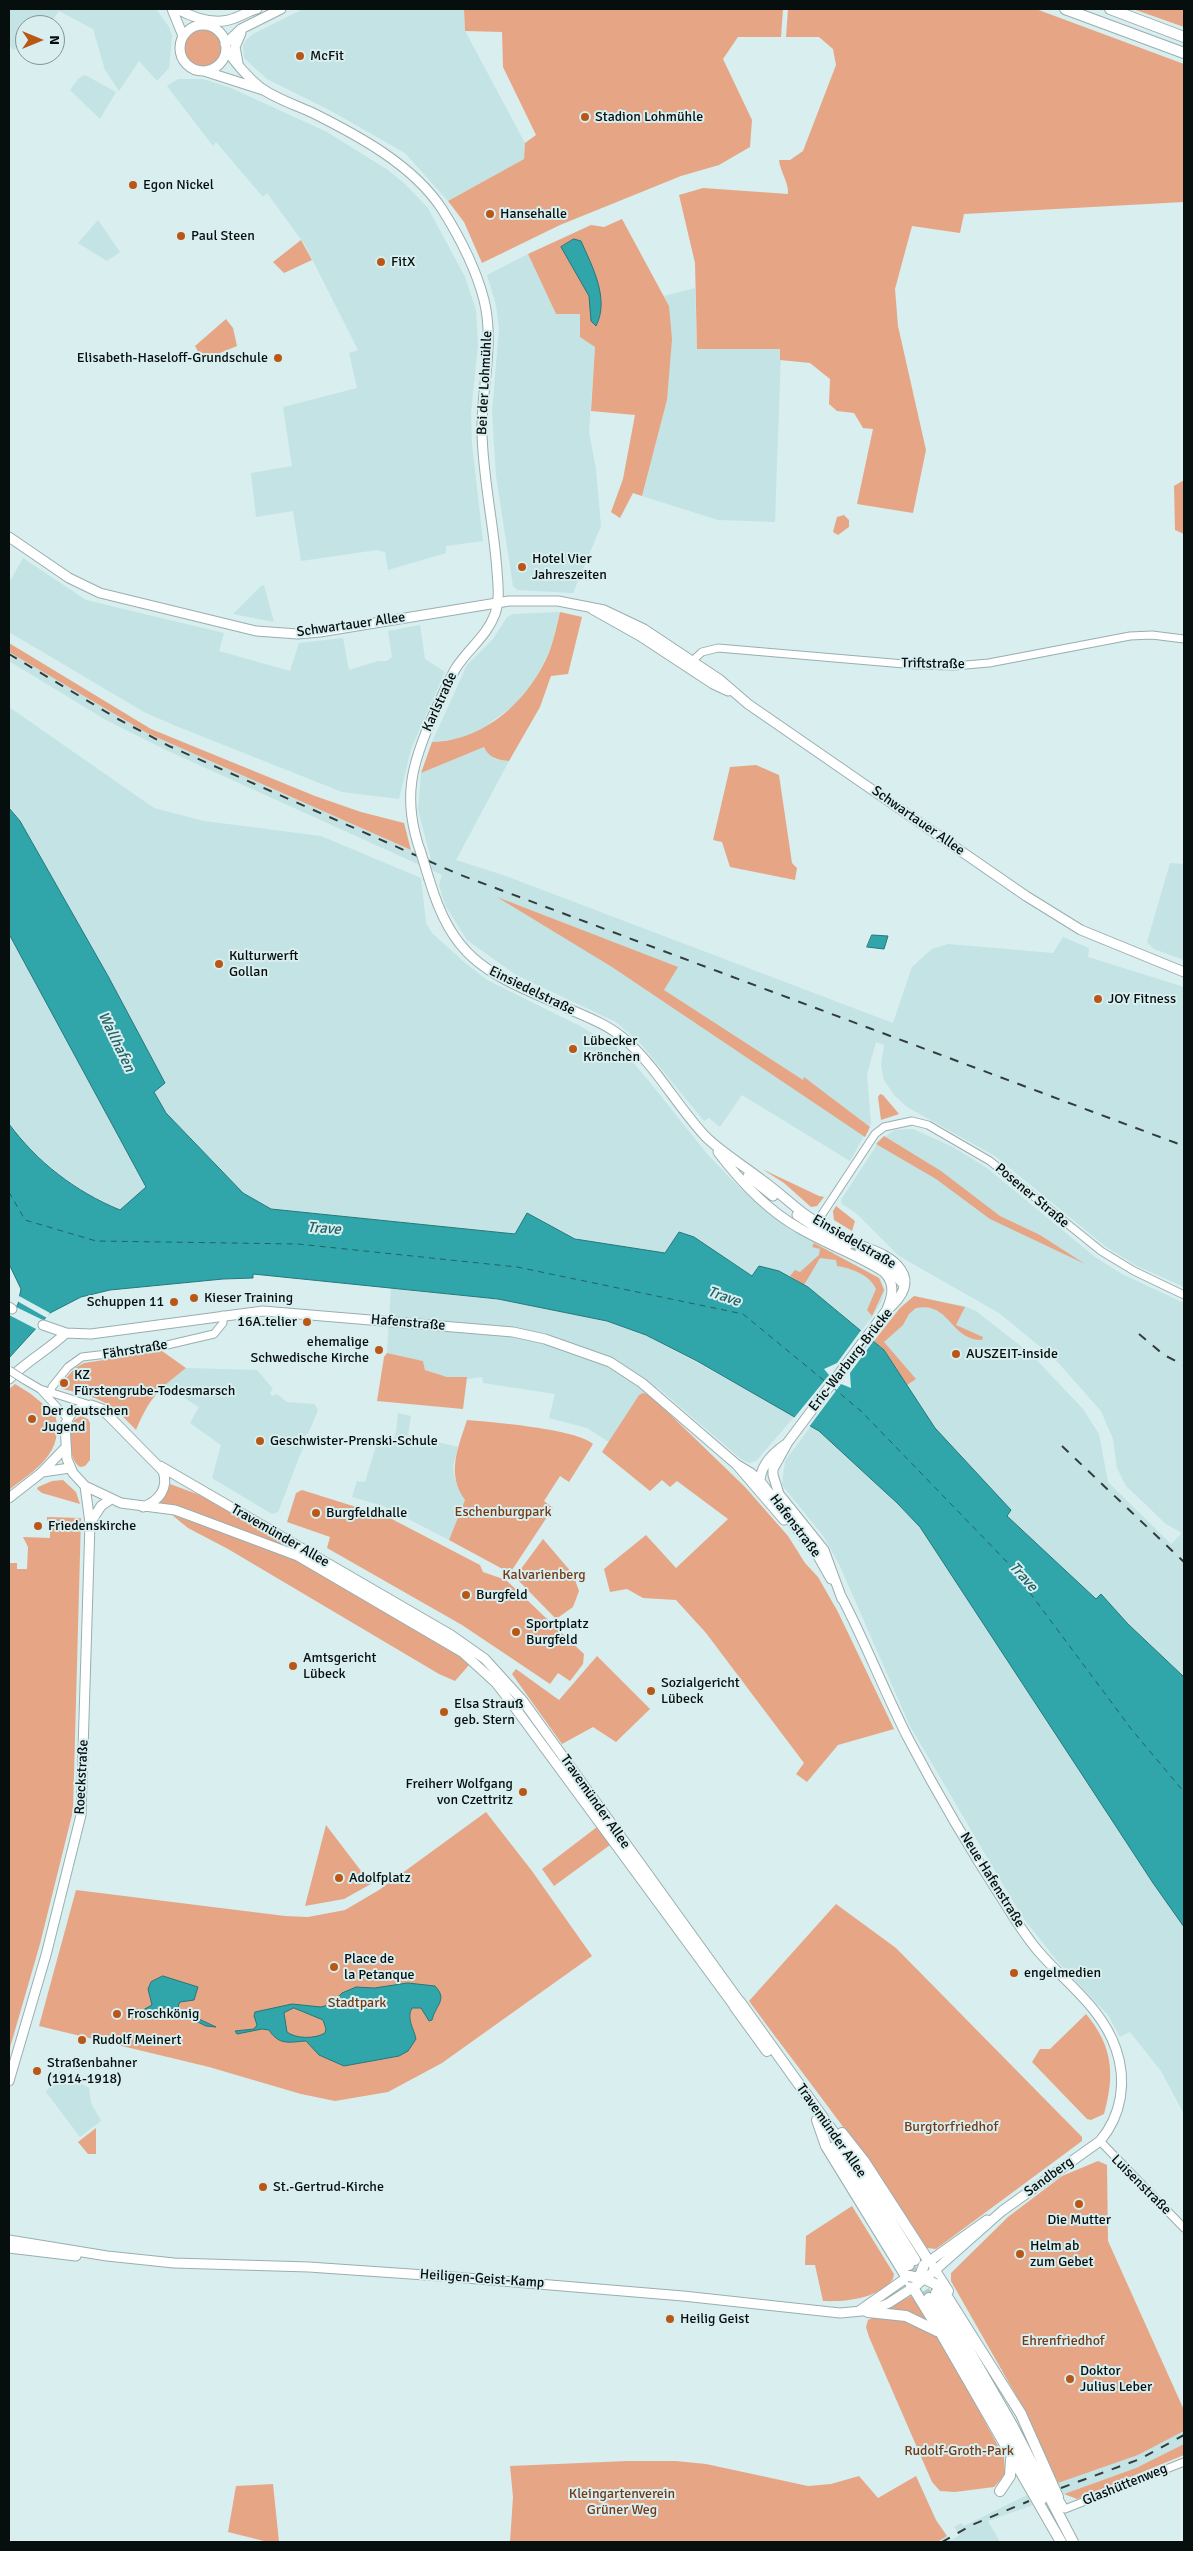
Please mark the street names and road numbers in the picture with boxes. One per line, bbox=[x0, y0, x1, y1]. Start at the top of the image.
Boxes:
street label: Bei der Lohmühle bbox=[474, 330, 496, 436]
street label: Schwartauer Allee bbox=[296, 609, 406, 641]
street label: Triftstraße bbox=[901, 655, 965, 673]
street label: Karlstraße bbox=[419, 670, 461, 734]
street label: Schwartauer Allee bbox=[868, 783, 968, 859]
street label: Einsiedelstraße bbox=[486, 963, 578, 1019]
street label: Posener Straße bbox=[992, 1160, 1072, 1232]
street label: Einsiedelstraße bbox=[809, 1211, 899, 1273]
street label: Eric-Warburg-Brücke bbox=[806, 1305, 896, 1415]
street label: Hafenstraße bbox=[370, 1311, 446, 1335]
street label: Fährstraße bbox=[101, 1337, 169, 1363]
street label: Hafenstraße bbox=[766, 1491, 824, 1561]
street label: Travemünder Allee bbox=[228, 1501, 332, 1571]
street label: Roeckstraße bbox=[72, 1739, 92, 1815]
street label: Travemünder Allee bbox=[556, 1752, 634, 1852]
street label: Neue Hafenstraße bbox=[956, 1829, 1028, 1931]
street label: Travemünder Allee bbox=[792, 2081, 870, 2181]
street label: Luisenstraße bbox=[1107, 2151, 1175, 2219]
street label: Sandberg bbox=[1021, 2154, 1077, 2200]
street label: Heiligen-Geist-Kamp bbox=[419, 2266, 545, 2292]
street label: Glashüttenweg bbox=[1080, 2460, 1170, 2510]

